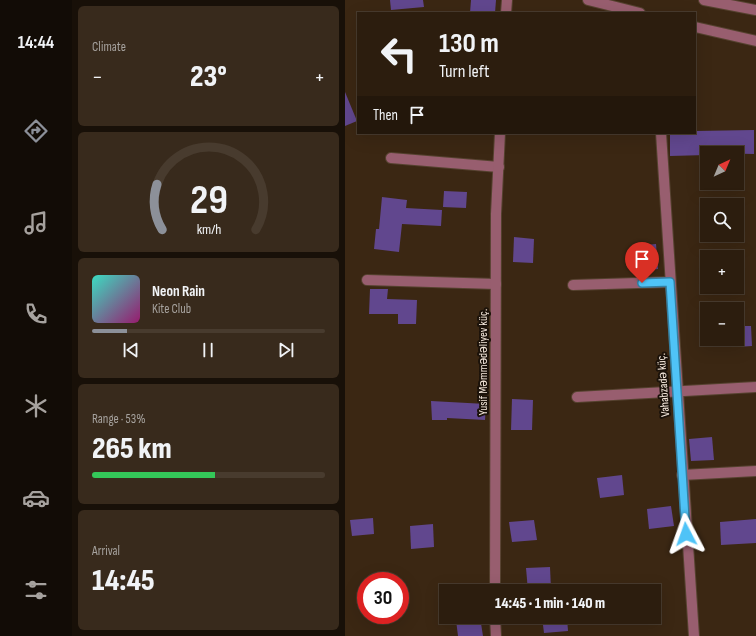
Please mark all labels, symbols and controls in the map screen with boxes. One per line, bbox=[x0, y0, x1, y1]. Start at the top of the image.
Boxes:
text: 130 m bbox=[439, 27, 499, 60]
icon: left bbox=[373, 28, 425, 80]
text: 14:44 bbox=[18, 32, 54, 53]
text: Climate bbox=[92, 39, 126, 55]
text: 23° bbox=[190, 59, 227, 95]
text: Turn left bbox=[439, 61, 490, 82]
text: − bbox=[92, 64, 103, 91]
text: + bbox=[314, 64, 325, 91]
icon: arrive bbox=[406, 104, 428, 126]
text: Then bbox=[373, 106, 398, 125]
icon: directions bbox=[22, 117, 50, 145]
north arrow bbox=[700, 146, 744, 190]
map controls bbox=[700, 146, 744, 346]
text: 29 bbox=[190, 176, 227, 225]
button: search bbox=[700, 198, 744, 242]
icon: music bbox=[22, 209, 50, 237]
text: km/h bbox=[196, 221, 221, 238]
pin bbox=[625, 242, 659, 283]
icon: arrive bbox=[631, 248, 653, 270]
button: + bbox=[700, 250, 744, 294]
text: Neon Rain bbox=[152, 282, 205, 301]
icon: phone bbox=[22, 300, 50, 328]
text: Kite Club bbox=[152, 301, 191, 317]
button: − bbox=[700, 302, 744, 346]
street label: Yusif Məmmədəliyev küç. bbox=[476, 309, 491, 415]
icon: previous bbox=[120, 339, 142, 361]
icon: pause bbox=[197, 339, 219, 361]
icon: next bbox=[275, 339, 297, 361]
street label: Vahabzadə küç. bbox=[654, 353, 673, 417]
icon: climate bbox=[22, 392, 50, 420]
text: Range · 53% bbox=[92, 411, 146, 427]
text: 265 km bbox=[92, 431, 172, 467]
icon: car bbox=[22, 484, 50, 512]
position arrow bbox=[665, 513, 707, 555]
text: Arrival bbox=[92, 543, 120, 559]
text: 14:45 bbox=[92, 563, 155, 599]
speed limit sign: 30 bbox=[357, 572, 409, 624]
icon: filters bbox=[22, 576, 50, 604]
text: 14:45 · 1 min · 140 m bbox=[495, 594, 605, 613]

